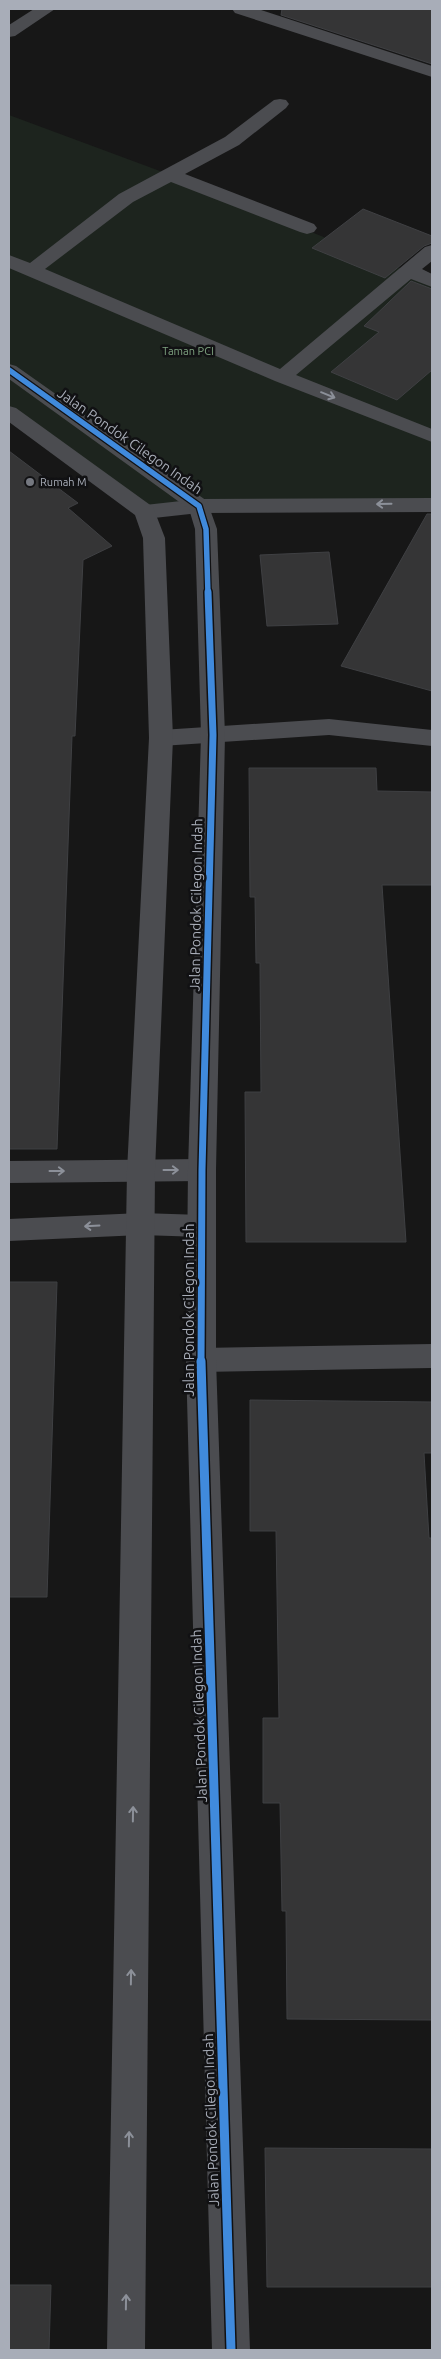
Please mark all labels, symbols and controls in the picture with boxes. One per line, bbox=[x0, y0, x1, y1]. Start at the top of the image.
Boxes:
park label: Taman PCI bbox=[162, 345, 214, 357]
street label: Jalan Pondok Cilegon Indah bbox=[55, 385, 205, 497]
one-way arrow bbox=[320, 391, 335, 400]
marker: Rumah M bbox=[24, 476, 36, 488]
place label: Rumah M bbox=[40, 476, 87, 488]
one-way arrow bbox=[376, 499, 392, 509]
street label: Jalan Pondok Cilegon Indah bbox=[186, 818, 206, 992]
one-way arrow bbox=[49, 1166, 65, 1176]
one-way arrow bbox=[163, 1166, 179, 1175]
one-way arrow bbox=[84, 1221, 100, 1230]
street label: Jalan Pondok Cilegon Indah bbox=[181, 1223, 197, 1397]
street label: Jalan Pondok Cilegon Indah bbox=[188, 1629, 210, 1803]
one-way arrow bbox=[128, 1806, 138, 1822]
one-way arrow bbox=[126, 1969, 136, 1985]
street label: Jalan Pondok Cilegon Indah bbox=[200, 2033, 222, 2207]
one-way arrow bbox=[124, 2131, 133, 2147]
one-way arrow bbox=[121, 2294, 131, 2310]

